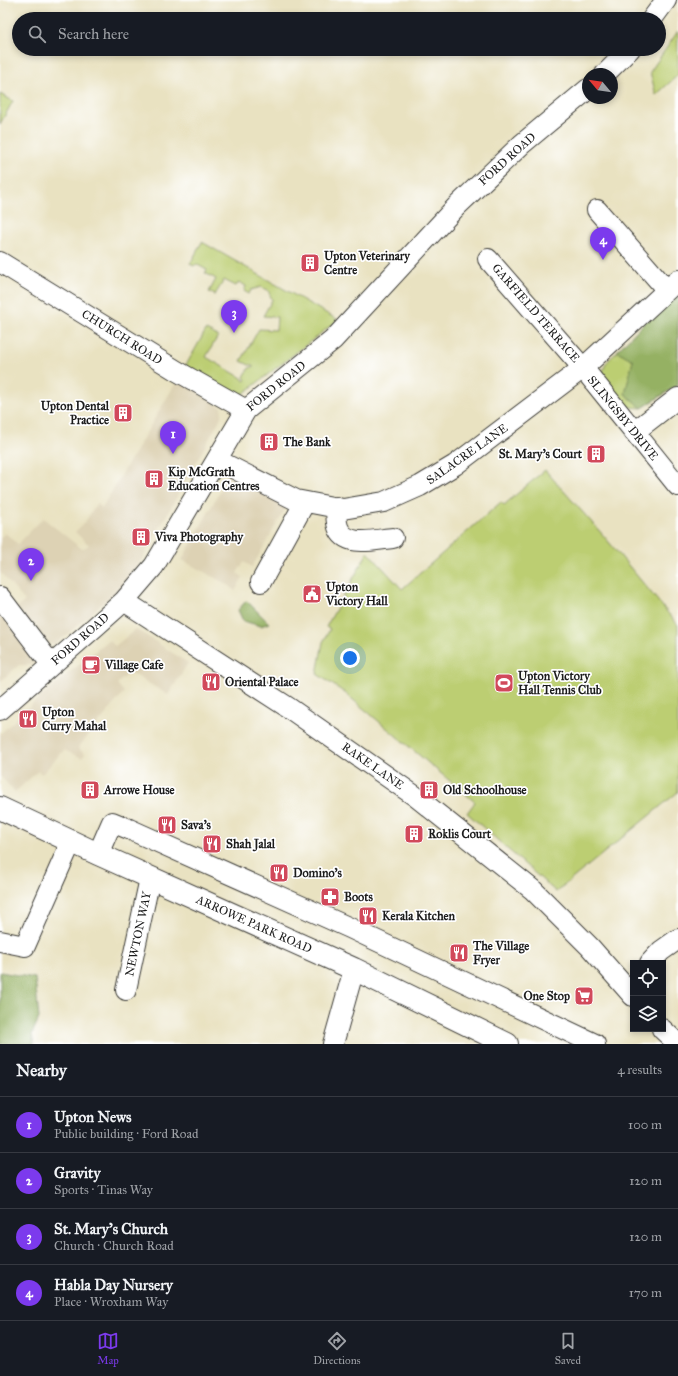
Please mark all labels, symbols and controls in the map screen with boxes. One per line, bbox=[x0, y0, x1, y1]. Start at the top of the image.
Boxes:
search box bbox=[12, 12, 666, 56]
icon: search bbox=[26, 23, 48, 45]
text: Search here bbox=[58, 25, 129, 43]
north arrow bbox=[582, 68, 618, 104]
street label: FORD ROAD bbox=[476, 130, 538, 188]
pin: 4 bbox=[590, 227, 616, 260]
place label: Upton Veterinary Centre bbox=[324, 249, 411, 277]
building icon: Upton Veterinary Centre bbox=[299, 252, 321, 274]
street label: GARFIELD TERRACE bbox=[489, 261, 583, 365]
pin: 3 bbox=[221, 300, 247, 333]
street label: CHURCH ROAD bbox=[79, 307, 165, 367]
street label: FORD ROAD bbox=[244, 358, 308, 414]
street label: SLINGSBY DRIVE bbox=[585, 373, 662, 463]
place label: Upton Dental Practice bbox=[41, 399, 110, 427]
building icon: Upton Dental Practice bbox=[112, 402, 134, 424]
pin: 1 bbox=[160, 421, 186, 454]
street label: SALACRE LANE bbox=[424, 421, 511, 487]
building icon: The Bank bbox=[258, 431, 280, 453]
place label: The Bank bbox=[282, 435, 331, 449]
building icon: St. Mary's Court bbox=[585, 443, 607, 465]
place label: St. Mary's Court bbox=[499, 447, 583, 462]
place label: Kip McGrath Education Centres bbox=[168, 465, 260, 493]
building icon: Kip McGrath Education Centres bbox=[143, 468, 165, 490]
building icon: Viva Photography bbox=[130, 526, 152, 548]
place label: Viva Photography bbox=[154, 530, 244, 545]
pin: 2 bbox=[18, 548, 44, 581]
place label: Upton Victory Hall bbox=[325, 580, 388, 609]
public building icon: Upton Victory Hall bbox=[301, 583, 323, 605]
street label: FORD ROAD bbox=[48, 610, 112, 668]
your location bbox=[340, 648, 360, 668]
cafe icon: Village Cafe bbox=[80, 654, 102, 676]
place label: Village Cafe bbox=[104, 658, 164, 673]
place label: Upton Victory Hall Tennis Club bbox=[518, 669, 602, 697]
restaurant icon: Oriental Palace bbox=[200, 671, 222, 693]
sports icon: Upton Victory Hall Tennis Club bbox=[493, 672, 515, 694]
place label: Oriental Palace bbox=[225, 675, 299, 689]
place label: Upton Curry Mahal bbox=[42, 705, 107, 734]
restaurant icon: Upton Curry Mahal bbox=[17, 708, 39, 730]
street label: RAKE LANE bbox=[339, 740, 407, 793]
building icon: Arrowe House bbox=[79, 779, 101, 801]
building icon: Old Schoolhouse bbox=[418, 779, 440, 801]
place label: Arrowe House bbox=[103, 783, 175, 797]
place label: Old Schoolhouse bbox=[443, 783, 527, 797]
restaurant icon: Sava's bbox=[156, 814, 178, 836]
place label: Sava's bbox=[181, 818, 212, 832]
building icon: Roklis Court bbox=[403, 823, 425, 845]
place label: Roklis Court bbox=[428, 827, 492, 841]
restaurant icon: Shah Jalal bbox=[201, 833, 223, 855]
place label: Shah Jalal bbox=[226, 837, 276, 852]
restaurant icon: Domino's bbox=[268, 862, 290, 884]
place label: Domino's bbox=[293, 866, 342, 880]
pharmacy icon: Boots bbox=[319, 886, 341, 908]
street label: NEWTON WAY bbox=[122, 890, 154, 978]
place label: Boots bbox=[344, 890, 373, 904]
street label: ARROWE PARK ROAD bbox=[193, 892, 314, 956]
restaurant icon: Kerala Kitchen bbox=[357, 905, 379, 927]
place label: Kerala Kitchen bbox=[382, 909, 456, 923]
place label: The Village Fryer bbox=[472, 939, 529, 968]
restaurant icon: The Village Fryer bbox=[448, 942, 470, 964]
map controls bbox=[630, 960, 666, 1032]
button: locate bbox=[630, 960, 666, 996]
supermarket icon: One Stop bbox=[573, 985, 595, 1007]
place label: One Stop bbox=[523, 989, 570, 1004]
button: layers bbox=[630, 996, 666, 1032]
text: Nearby bbox=[16, 1060, 67, 1081]
text: 4 results bbox=[617, 1062, 662, 1078]
text: Upton News bbox=[54, 1108, 131, 1126]
text: 1 bbox=[26, 1117, 32, 1133]
text: 100 m bbox=[628, 1117, 662, 1133]
text: Public building · Ford Road bbox=[54, 1126, 198, 1142]
text: Gravity bbox=[54, 1164, 100, 1182]
text: 2 bbox=[26, 1173, 32, 1189]
text: 120 m bbox=[629, 1173, 662, 1189]
text: Sports · Tinas Way bbox=[54, 1182, 153, 1198]
text: St. Mary's Church bbox=[54, 1220, 168, 1238]
text: 3 bbox=[26, 1229, 32, 1245]
text: 120 m bbox=[629, 1229, 662, 1245]
text: Church · Church Road bbox=[54, 1238, 174, 1254]
text: Habla Day Nursery bbox=[54, 1276, 173, 1294]
text: 4 bbox=[25, 1285, 33, 1301]
text: 170 m bbox=[629, 1285, 662, 1301]
text: Place · Wroxham Way bbox=[54, 1294, 168, 1310]
tab: Map bbox=[97, 1330, 119, 1367]
tab: Directions bbox=[313, 1330, 361, 1367]
tab: Saved bbox=[555, 1330, 581, 1367]

